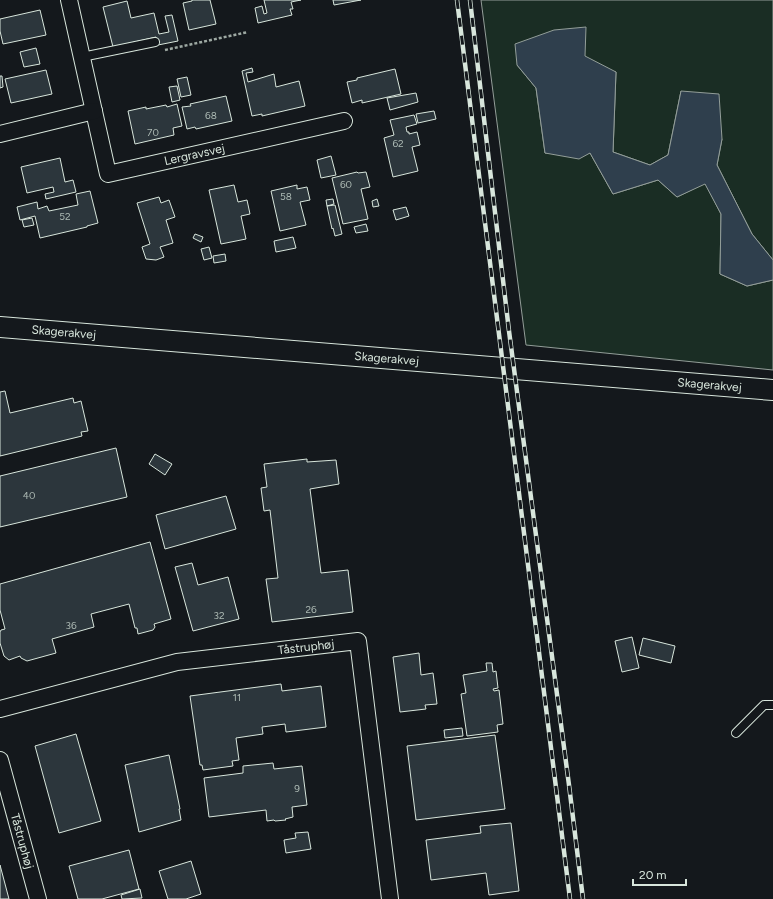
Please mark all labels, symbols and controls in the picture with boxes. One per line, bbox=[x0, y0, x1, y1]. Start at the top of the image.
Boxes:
house number: 68 bbox=[205, 109, 217, 122]
house number: 70 bbox=[147, 126, 159, 139]
house number: 62 bbox=[392, 137, 404, 150]
street label: Lergravsvej bbox=[163, 141, 226, 168]
house number: 60 bbox=[340, 178, 352, 191]
house number: 58 bbox=[280, 190, 292, 203]
house number: 52 bbox=[59, 210, 71, 223]
street label: Skagerakvej bbox=[31, 323, 97, 342]
street label: Skagerakvej bbox=[354, 349, 420, 368]
street label: Skagerakvej bbox=[677, 375, 742, 394]
house number: 40 bbox=[23, 489, 35, 502]
house number: 26 bbox=[305, 603, 317, 616]
house number: 32 bbox=[213, 609, 225, 622]
house number: 36 bbox=[65, 619, 77, 632]
street label: Tåstruphøj bbox=[277, 637, 335, 657]
house number: 11 bbox=[233, 691, 241, 704]
house number: 9 bbox=[294, 782, 300, 795]
street label: Tåstruphøj bbox=[8, 812, 36, 870]
scale bar bbox=[633, 861, 686, 887]
text: 20 m bbox=[639, 868, 667, 882]

